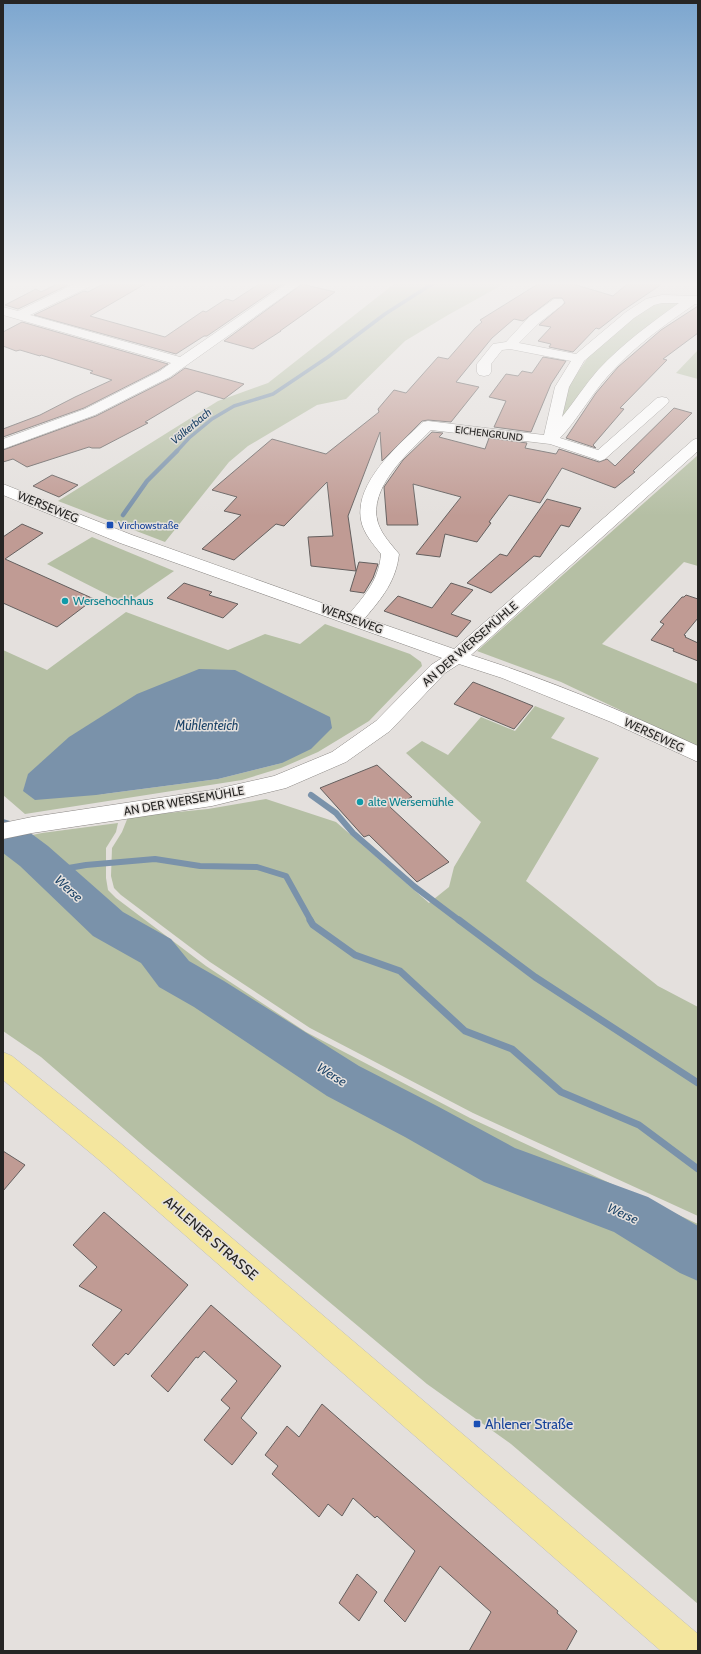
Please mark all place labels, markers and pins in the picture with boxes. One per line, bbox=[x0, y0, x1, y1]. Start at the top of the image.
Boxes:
place label: Virchowstraße bbox=[118, 519, 179, 532]
marker: Virchowstraße bbox=[105, 520, 115, 530]
place label: Wersehochhaus bbox=[73, 593, 154, 608]
marker: Wersehochhaus bbox=[60, 596, 70, 606]
place label: alte Wersemühle bbox=[368, 794, 454, 809]
marker: alte Wersemühle bbox=[355, 797, 365, 807]
place label: Ahlener Straße bbox=[485, 1415, 573, 1433]
marker: Ahlener Straße bbox=[472, 1419, 482, 1429]

